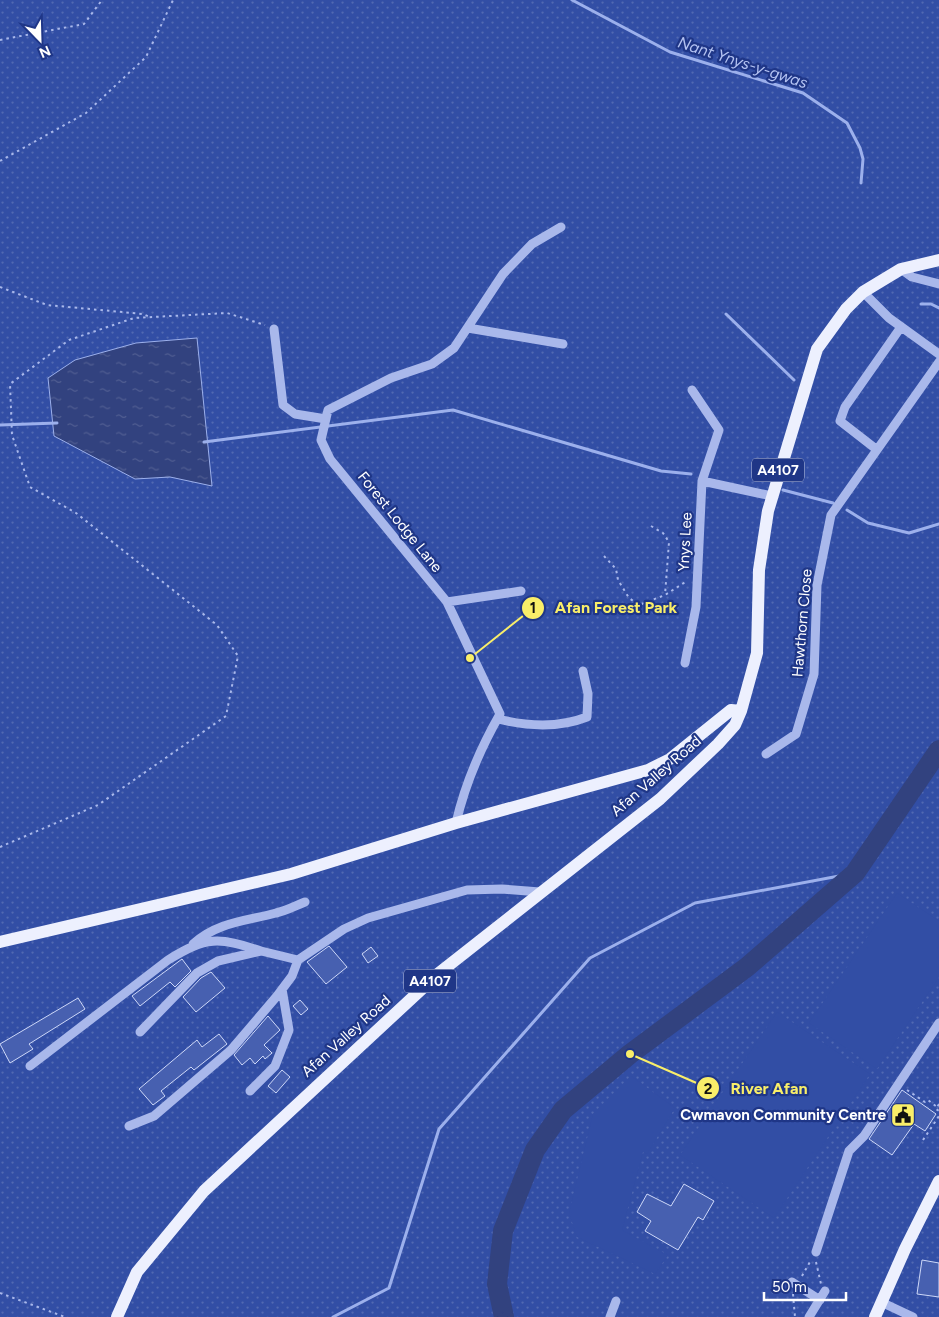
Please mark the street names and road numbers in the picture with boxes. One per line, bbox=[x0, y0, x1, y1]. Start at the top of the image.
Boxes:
road number: A4107 bbox=[752, 458, 804, 482]
street label: Forest Lodge Lane bbox=[354, 468, 446, 576]
street label: Ynys Lee bbox=[674, 512, 696, 572]
street label: Hawthorn Close bbox=[788, 568, 816, 678]
street label: Afan Valley Road bbox=[607, 732, 705, 820]
road number: A4107 bbox=[404, 969, 456, 992]
street label: Afan Valley Road bbox=[298, 991, 394, 1081]

